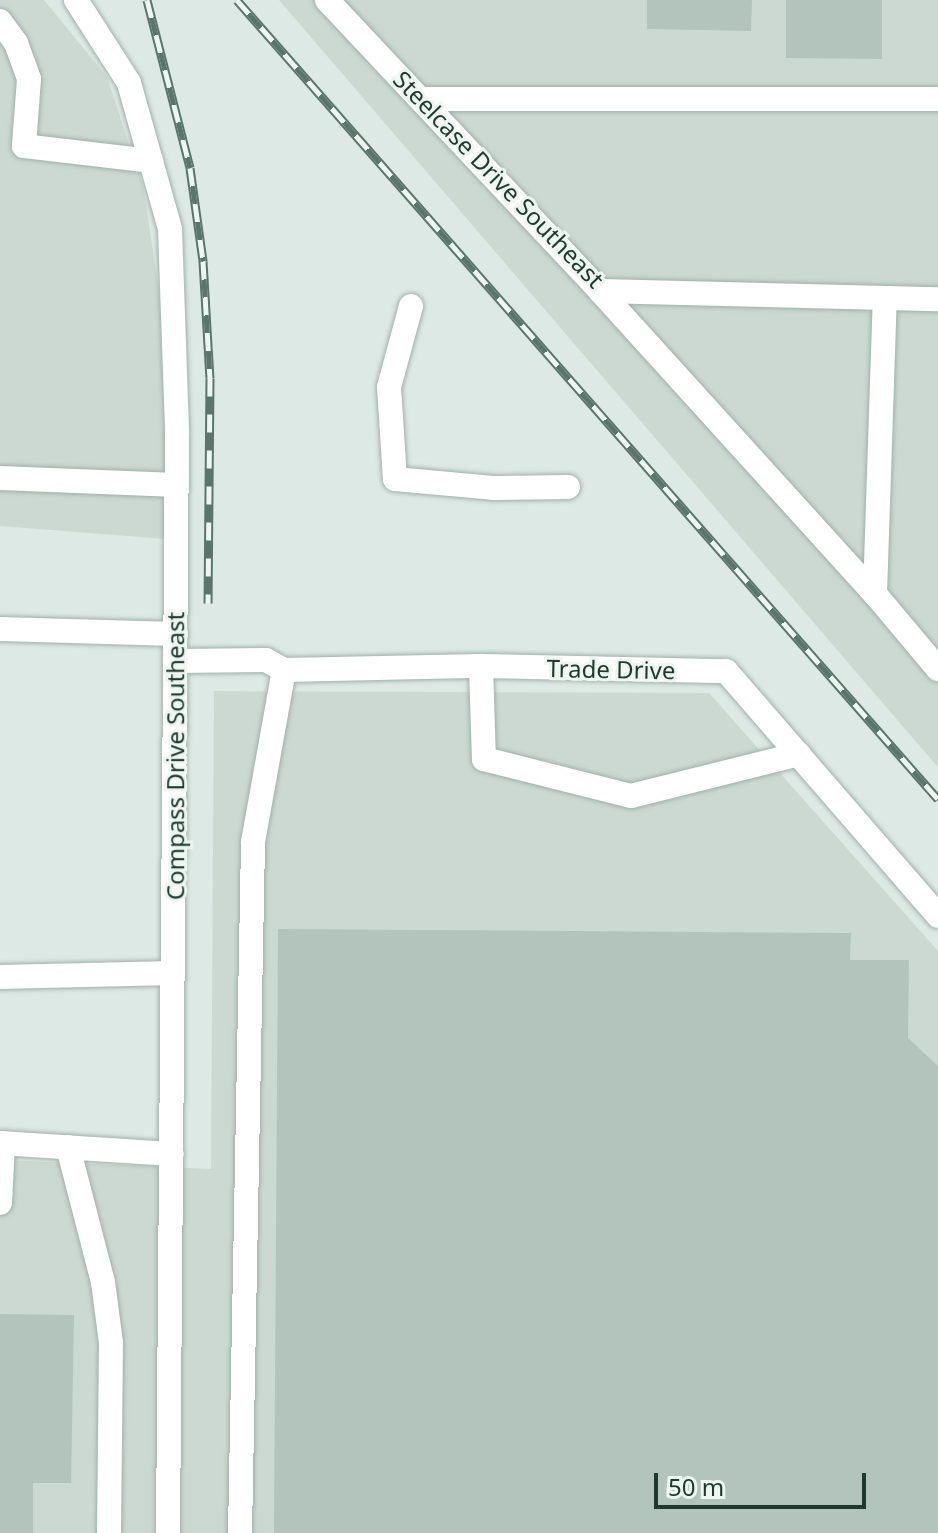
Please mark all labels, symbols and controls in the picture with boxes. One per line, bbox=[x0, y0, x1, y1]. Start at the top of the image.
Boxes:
street label: Steelcase Drive Southeast bbox=[388, 65, 610, 293]
street label: Compass Drive Southeast bbox=[161, 612, 189, 900]
street label: Trade Drive bbox=[546, 653, 676, 685]
scale bar bbox=[658, 1457, 870, 1507]
text: 50 m bbox=[668, 1470, 724, 1503]

